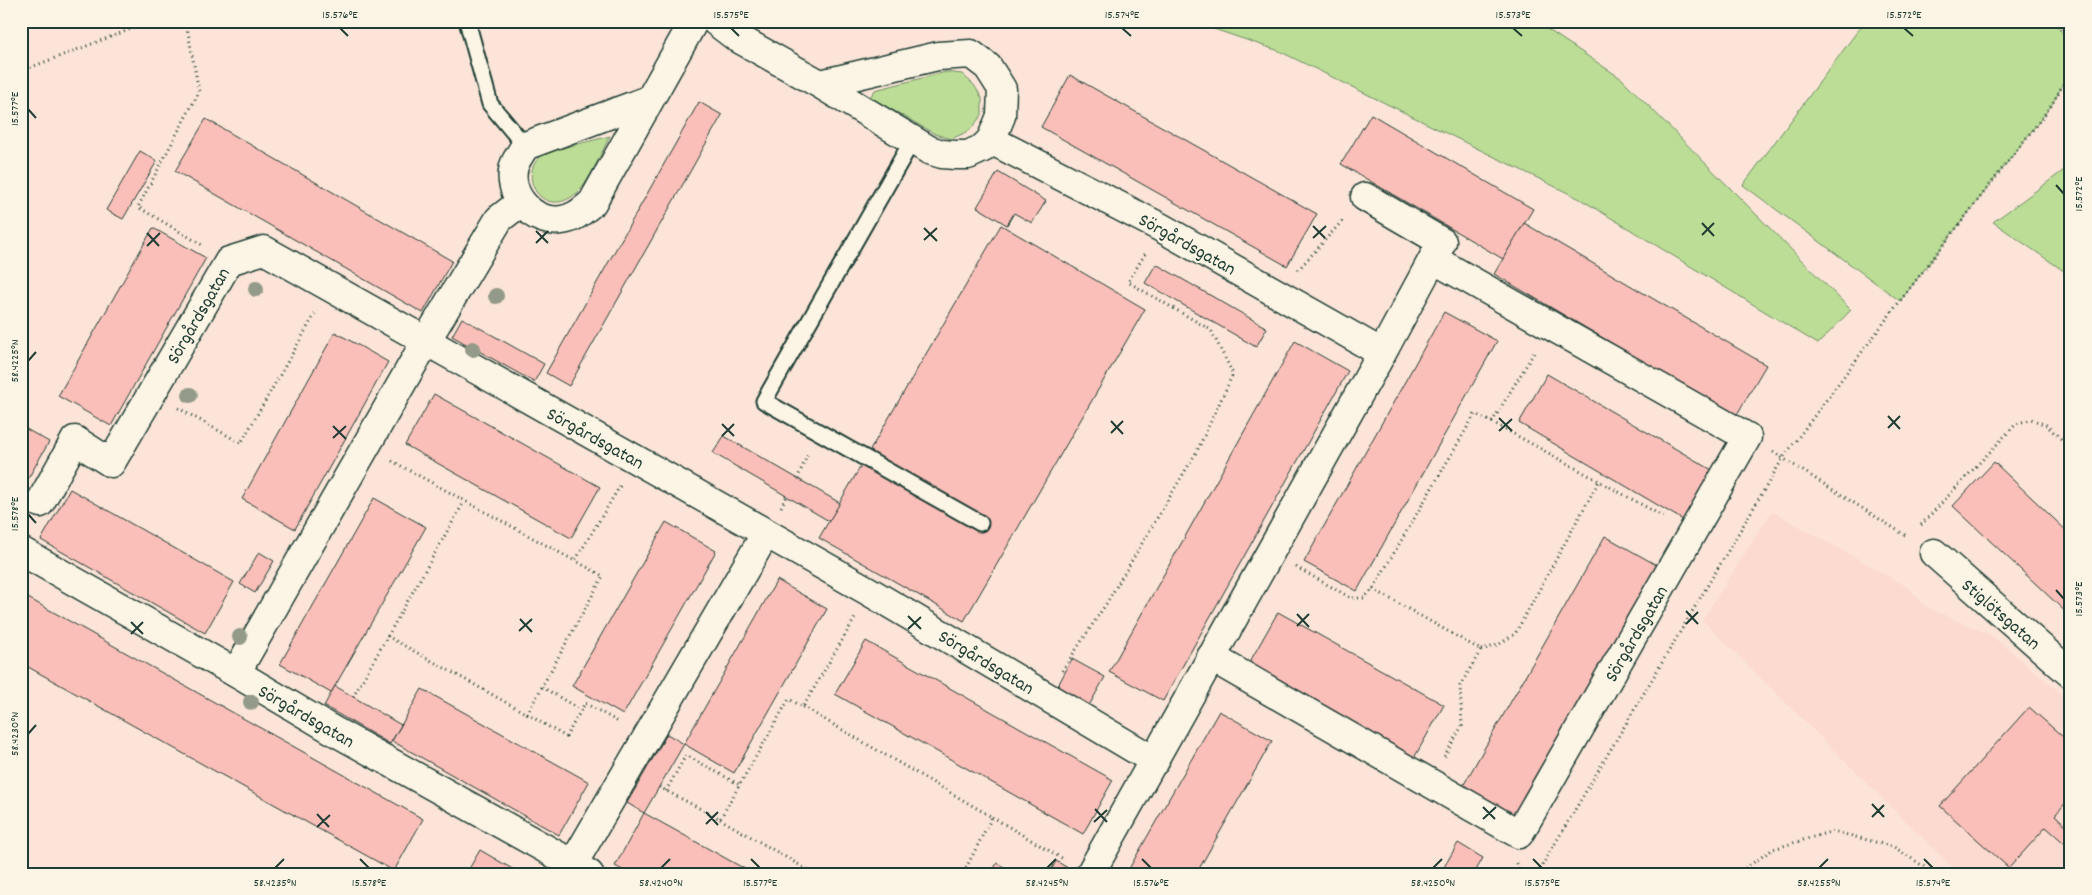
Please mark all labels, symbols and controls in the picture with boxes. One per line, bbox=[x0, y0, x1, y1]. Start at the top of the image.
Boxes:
text: 15.576°E bbox=[322, 7, 358, 24]
text: 15.575°E bbox=[713, 7, 749, 24]
text: 15.574°E bbox=[1105, 7, 1140, 24]
text: 15.573°E bbox=[1496, 7, 1531, 24]
text: 15.572°E bbox=[1887, 7, 1922, 24]
text: 15.577°E bbox=[7, 91, 24, 126]
text: 15.572°E bbox=[2071, 176, 2088, 211]
street label: Sörgårdsgatan bbox=[1133, 208, 1240, 284]
street label: Sörgårdsgatan bbox=[161, 263, 239, 370]
text: 58.4225°N bbox=[7, 339, 24, 383]
street label: Sörgårdsgatan bbox=[541, 402, 648, 478]
text: 15.578°E bbox=[7, 496, 24, 531]
street label: Stiglötsgatan bbox=[1954, 574, 2045, 658]
street label: Sörgårdsgatan bbox=[1599, 581, 1677, 688]
text: 15.573°E bbox=[2071, 581, 2088, 616]
street label: Sörgårdsgatan bbox=[932, 625, 1038, 703]
street label: Sörgårdsgatan bbox=[252, 679, 359, 757]
text: 58.4230°N bbox=[7, 712, 24, 756]
text: 58.4235°N bbox=[253, 875, 297, 892]
text: 15.578°E bbox=[352, 875, 387, 892]
text: 58.4240°N bbox=[639, 875, 683, 892]
text: 15.577°E bbox=[743, 875, 778, 892]
text: 58.4245°N bbox=[1026, 875, 1069, 892]
text: 15.576°E bbox=[1133, 875, 1169, 892]
text: 58.4250°N bbox=[1411, 875, 1455, 892]
text: 15.575°E bbox=[1524, 875, 1560, 892]
text: 58.4255°N bbox=[1797, 875, 1841, 892]
text: 15.574°E bbox=[1916, 875, 1951, 892]

